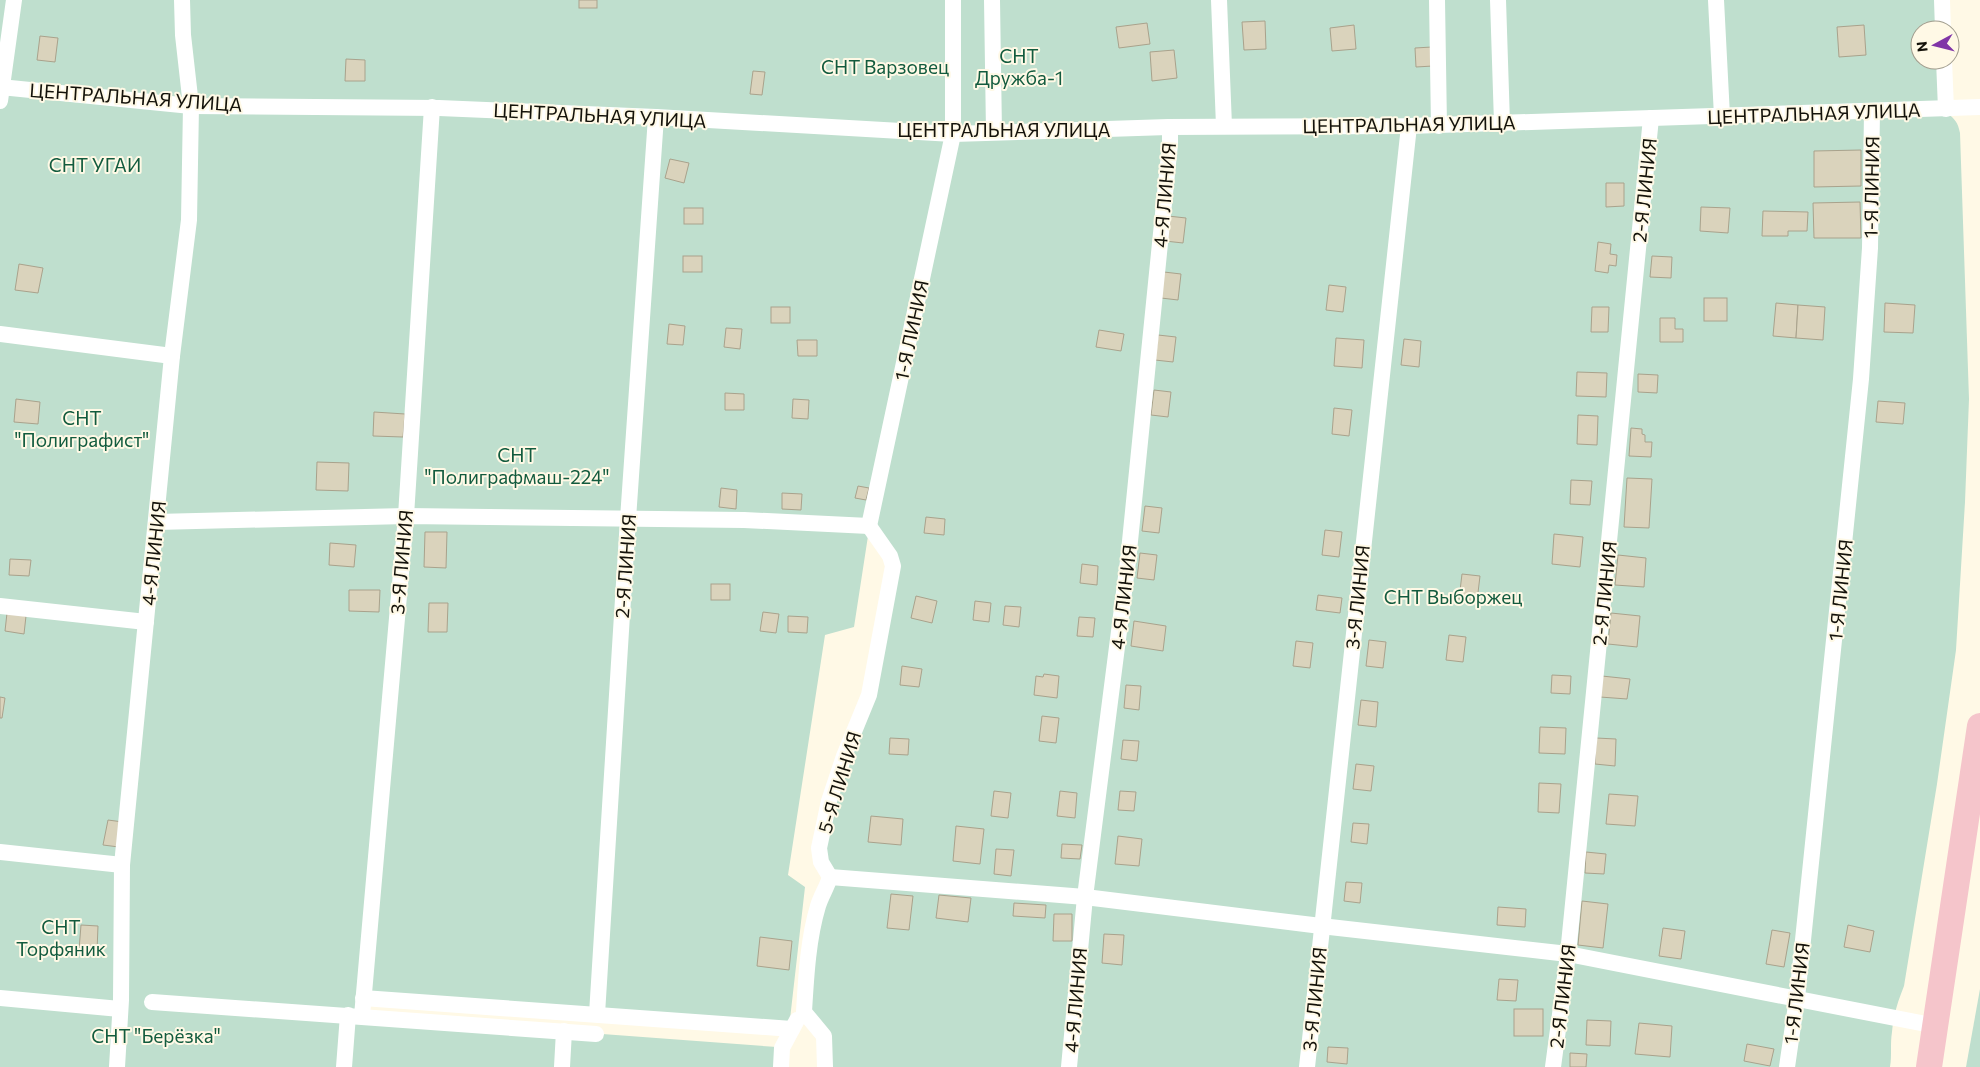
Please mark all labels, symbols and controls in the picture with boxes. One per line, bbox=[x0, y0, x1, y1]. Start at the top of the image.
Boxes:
north arrow bbox=[1910, 20, 1960, 70]
text: N bbox=[1913, 40, 1931, 53]
park label: СНТ Дружба-1 bbox=[975, 44, 1063, 89]
park label: СНТ Варзовец bbox=[821, 55, 949, 78]
street label: ЦЕНТРАЛЬНАЯ УЛИЦА bbox=[29, 78, 243, 116]
street label: ЦЕНТРАЛЬНАЯ УЛИЦА bbox=[493, 98, 707, 132]
street label: ЦЕНТРАЛЬНАЯ УЛИЦА bbox=[1707, 98, 1921, 128]
street label: ЦЕНТРАЛЬНАЯ УЛИЦА bbox=[1302, 111, 1516, 137]
street label: ЦЕНТРАЛЬНАЯ УЛИЦА bbox=[897, 118, 1111, 141]
street label: 1-Я ЛИНИЯ bbox=[1859, 136, 1883, 238]
street label: 2-Я ЛИНИЯ bbox=[1627, 137, 1661, 243]
street label: 4-Я ЛИНИЯ bbox=[1148, 141, 1180, 249]
park label: СНТ УГАИ bbox=[49, 153, 141, 176]
street label: 1-Я ЛИНИЯ bbox=[889, 278, 933, 382]
park label: СНТ "Полиграфист" bbox=[15, 406, 149, 451]
park label: СНТ "Полиграфмаш-224" bbox=[425, 443, 609, 488]
street label: 4-Я ЛИНИЯ bbox=[136, 499, 170, 607]
street label: 3-Я ЛИНИЯ bbox=[385, 509, 417, 615]
street label: 2-Я ЛИНИЯ bbox=[610, 513, 640, 619]
street label: 1-Я ЛИНИЯ bbox=[1823, 538, 1857, 642]
street label: 2-Я ЛИНИЯ bbox=[1587, 540, 1621, 646]
street label: 4-Я ЛИНИЯ bbox=[1105, 543, 1141, 651]
street label: 3-Я ЛИНИЯ bbox=[1340, 544, 1374, 650]
park label: СНТ Выборжец bbox=[1384, 585, 1522, 608]
street label: 5-Я ЛИНИЯ bbox=[813, 728, 865, 836]
park label: СНТ Торфяник bbox=[16, 915, 106, 960]
street label: 1-Я ЛИНИЯ bbox=[1778, 941, 1814, 1045]
street label: 2-Я ЛИНИЯ bbox=[1544, 943, 1580, 1049]
street label: 4-Я ЛИНИЯ bbox=[1059, 946, 1091, 1054]
street label: 3-Я ЛИНИЯ bbox=[1297, 946, 1331, 1052]
park label: СНТ "Берёзка" bbox=[91, 1024, 221, 1047]

